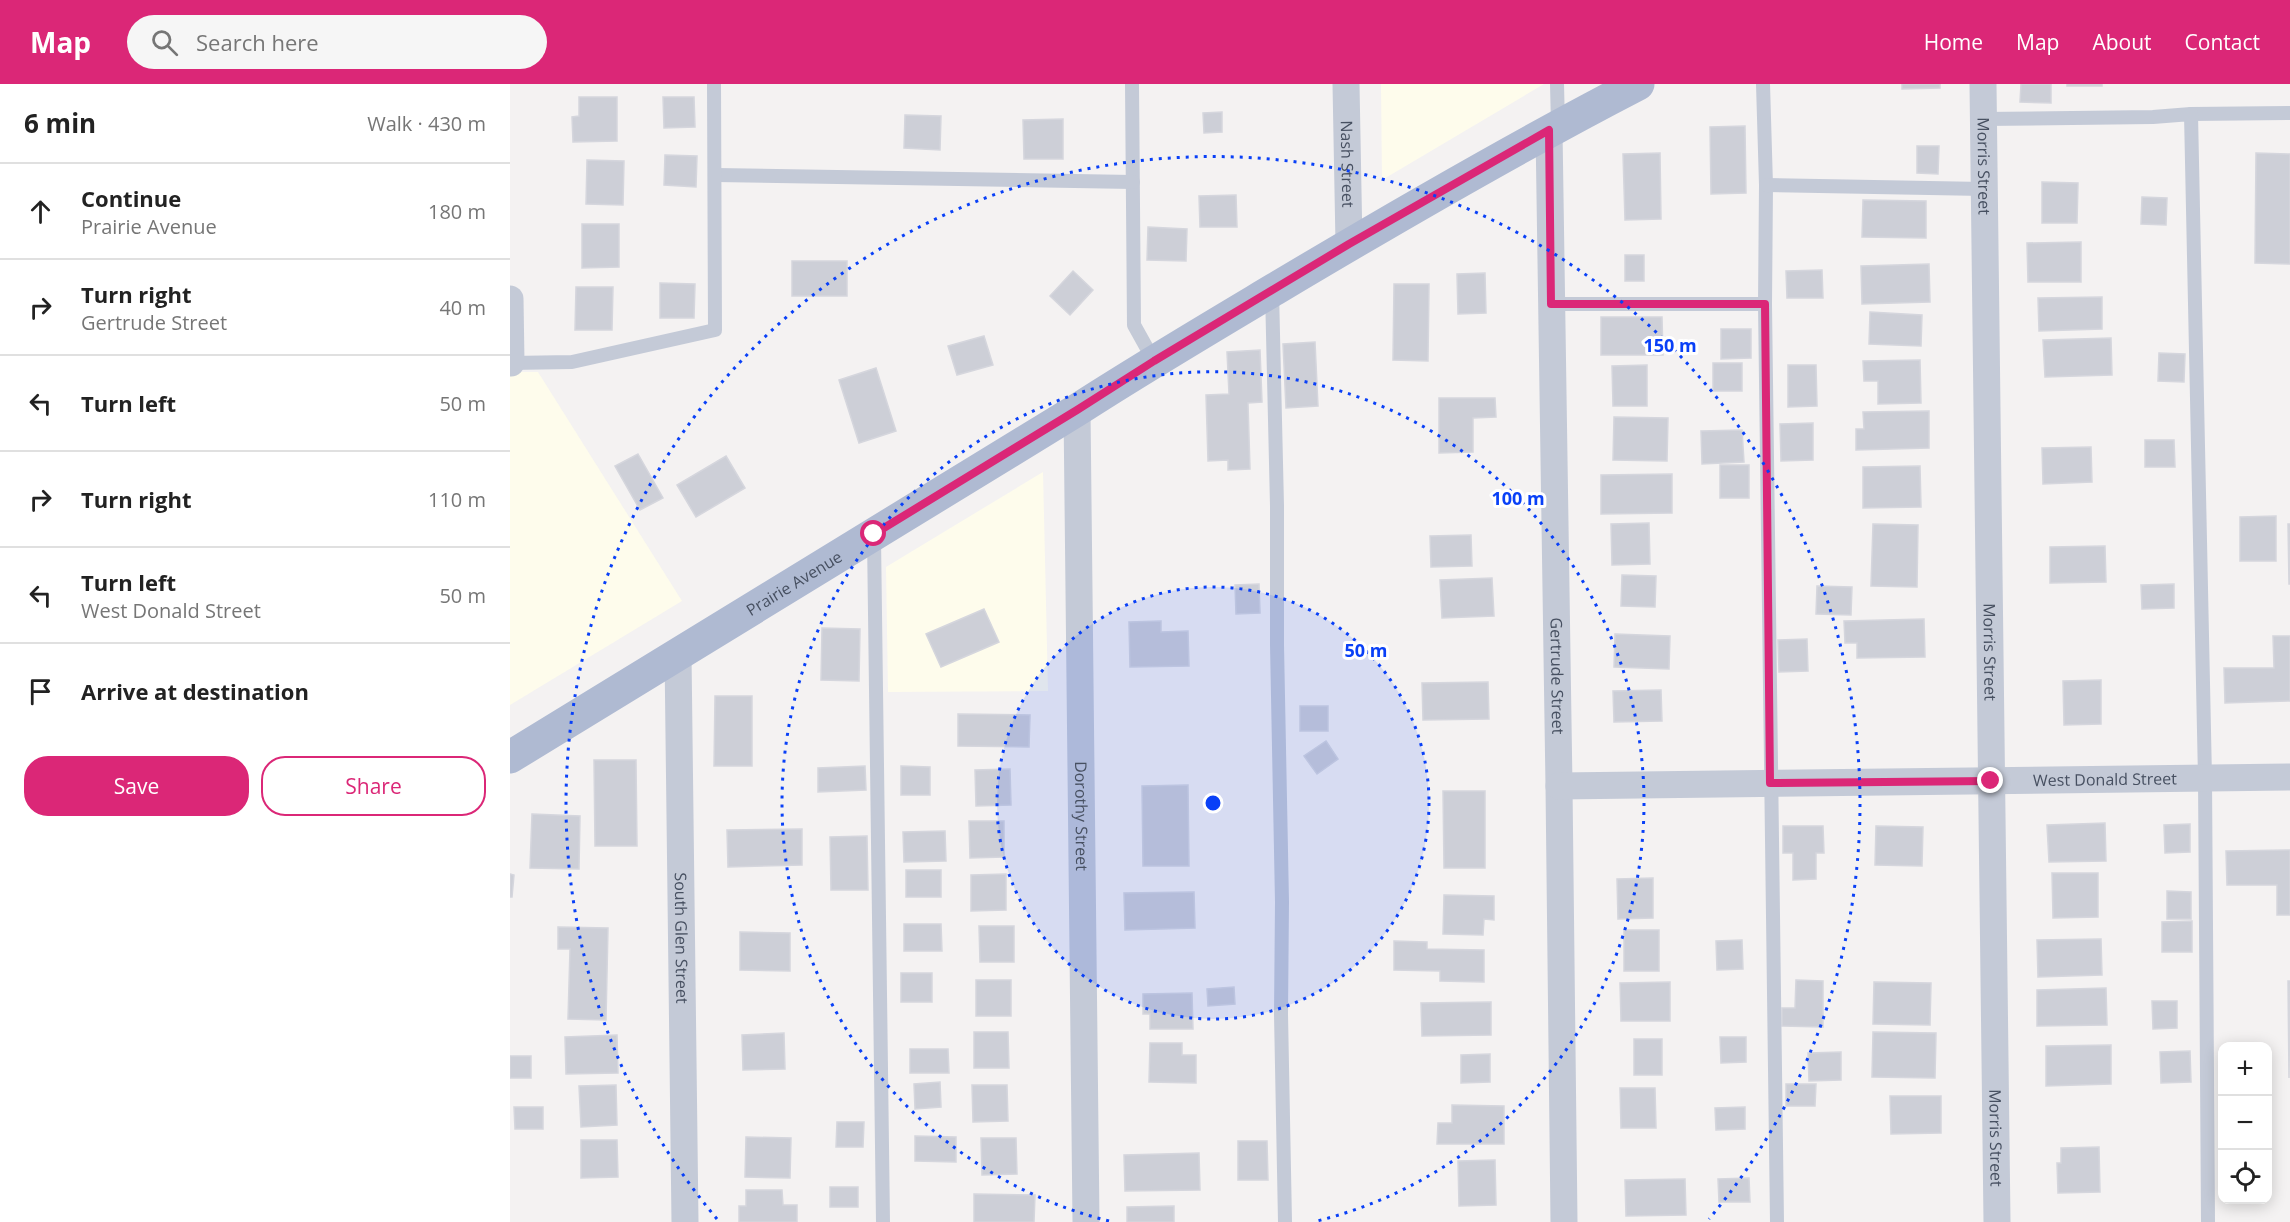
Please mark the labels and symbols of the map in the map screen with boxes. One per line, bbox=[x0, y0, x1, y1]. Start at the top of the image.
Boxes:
street label: Morris Street bbox=[1972, 117, 1996, 215]
street label: Nash Street bbox=[1336, 120, 1359, 208]
text: 150 m bbox=[1643, 333, 1697, 357]
text: 100 m bbox=[1491, 486, 1545, 510]
route start bbox=[860, 520, 886, 546]
street label: Prairie Avenue bbox=[742, 545, 846, 621]
street label: Morris Street bbox=[1978, 603, 2002, 701]
street label: Gertrude Street bbox=[1545, 617, 1569, 735]
text: 50 m bbox=[1345, 638, 1387, 662]
street label: Dorothy Street bbox=[1070, 761, 1093, 871]
route end bbox=[1977, 767, 2003, 793]
street label: West Donald Street bbox=[2033, 767, 2177, 791]
centre of rings bbox=[1203, 793, 1223, 813]
street label: South Glen Street bbox=[670, 872, 693, 1004]
street label: Morris Street bbox=[1984, 1089, 2008, 1187]

